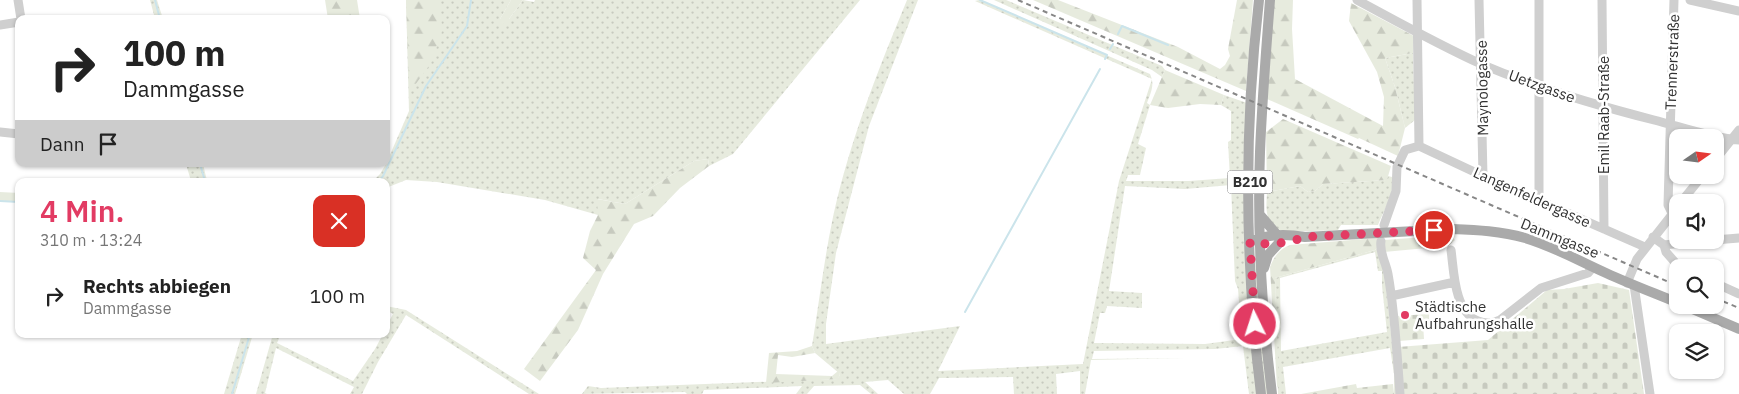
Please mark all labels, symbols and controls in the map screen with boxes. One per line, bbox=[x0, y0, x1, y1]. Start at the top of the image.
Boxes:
street label: Trennerstraße bbox=[1661, 14, 1683, 110]
text: 100 m bbox=[123, 30, 226, 76]
icon: right bbox=[40, 35, 105, 100]
street label: Maynologasse bbox=[1472, 40, 1492, 136]
street label: Emil Raab-Straße bbox=[1594, 56, 1613, 174]
street label: Uetzgasse bbox=[1506, 65, 1578, 107]
text: Dammgasse bbox=[123, 74, 245, 103]
north arrow bbox=[1669, 129, 1724, 184]
map controls bbox=[1669, 129, 1724, 379]
icon: arrive bbox=[94, 130, 122, 158]
text: Dann bbox=[40, 132, 84, 156]
street label: Langenfeldergasse bbox=[1470, 163, 1594, 231]
road number: B210 bbox=[1228, 170, 1272, 193]
text: 4 Min. bbox=[40, 191, 124, 230]
button: sound bbox=[1669, 194, 1724, 249]
button: close bbox=[313, 195, 365, 247]
pin bbox=[1413, 209, 1455, 251]
street label: Dammgasse bbox=[1518, 214, 1602, 262]
icon: arrive bbox=[1420, 216, 1448, 244]
text: 310 m · 13:24 bbox=[40, 230, 142, 250]
button: search bbox=[1669, 259, 1724, 314]
text: Rechts abbiegen bbox=[83, 274, 231, 298]
icon: right bbox=[40, 282, 68, 310]
text: 100 m bbox=[310, 284, 365, 308]
position arrow bbox=[1228, 297, 1280, 349]
place label: Städtische Aufbahrungshalle bbox=[1415, 297, 1534, 333]
text: Dammgasse bbox=[83, 298, 171, 318]
marker: Städtische Aufbahrungshalle bbox=[1399, 309, 1411, 321]
button: layers bbox=[1669, 324, 1724, 379]

